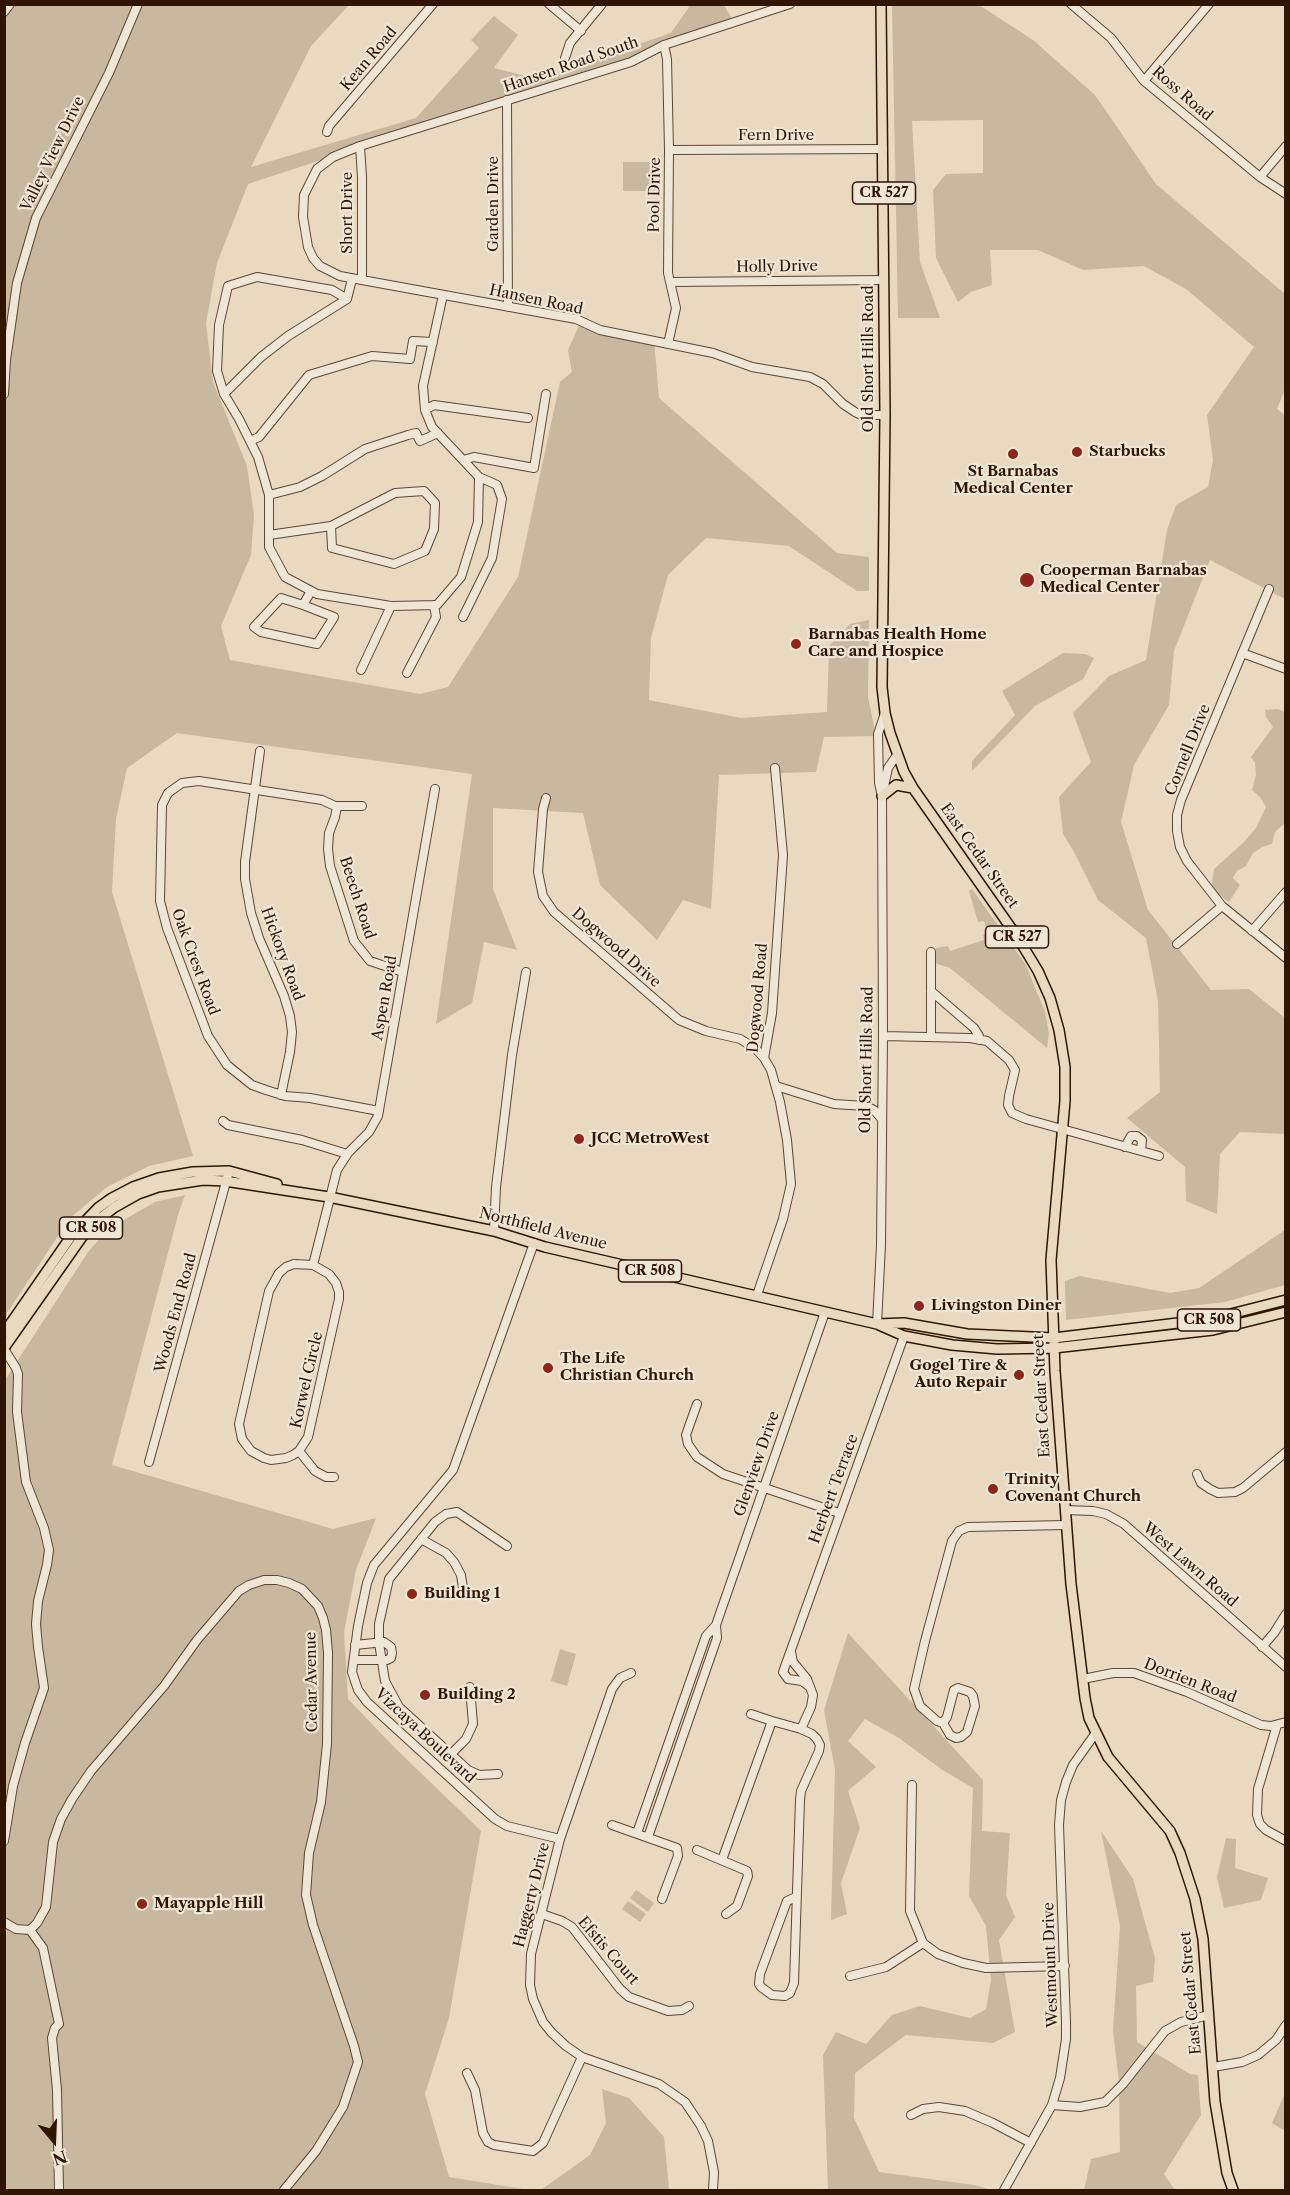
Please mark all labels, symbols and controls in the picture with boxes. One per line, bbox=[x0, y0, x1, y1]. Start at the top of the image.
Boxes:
street label: Kean Road bbox=[337, 23, 401, 95]
street label: Hansen Road South bbox=[501, 33, 641, 97]
street label: Ross Road bbox=[1148, 63, 1216, 125]
street label: Valley View Drive bbox=[17, 94, 89, 214]
street label: Fern Drive bbox=[738, 127, 814, 145]
street label: Garden Drive bbox=[485, 156, 503, 252]
street label: Pool Drive bbox=[645, 157, 665, 233]
street label: Short Drive bbox=[339, 172, 357, 254]
road number: CR 527 bbox=[852, 182, 916, 204]
street label: Holly Drive bbox=[736, 257, 818, 277]
street label: Hansen Road bbox=[487, 281, 585, 319]
street label: Old Short Hills Road bbox=[860, 285, 878, 433]
place label: Starbucks bbox=[1089, 443, 1165, 461]
marker: Starbucks bbox=[1070, 445, 1084, 459]
marker: St Barnabas Medical Center bbox=[1006, 447, 1020, 461]
place label: St Barnabas Medical Center bbox=[953, 463, 1073, 498]
place label: Cooperman Barnabas Medical Center bbox=[1040, 562, 1207, 597]
marker: Cooperman Barnabas Medical Center bbox=[1018, 571, 1036, 589]
place label: Barnabas Health Home Care and Hospice bbox=[808, 626, 986, 661]
marker: Barnabas Health Home Care and Hospice bbox=[789, 637, 803, 651]
street label: Cornell Drive bbox=[1162, 702, 1214, 798]
street label: East Cedar Street bbox=[936, 800, 1022, 912]
street label: Beech Road bbox=[335, 854, 379, 942]
street label: Hickory Road bbox=[257, 905, 307, 1003]
street label: Dogwood Drive bbox=[568, 905, 664, 991]
street label: Oak Crest Road bbox=[167, 906, 223, 1018]
road number: CR 527 bbox=[986, 926, 1048, 948]
street label: Dogwood Road bbox=[744, 942, 772, 1054]
street label: Aspen Road bbox=[369, 954, 401, 1042]
street label: Old Short Hills Road bbox=[857, 986, 877, 1134]
place label: JCC MetroWest bbox=[591, 1130, 709, 1148]
marker: JCC MetroWest bbox=[572, 1132, 586, 1146]
street label: Northfield Avenue bbox=[477, 1204, 609, 1254]
road number: CR 508 bbox=[60, 1217, 122, 1239]
street label: Woods End Road bbox=[151, 1251, 201, 1375]
road number: CR 508 bbox=[618, 1260, 682, 1282]
place label: Livingston Diner bbox=[931, 1297, 1061, 1315]
marker: Livingston Diner bbox=[912, 1299, 926, 1313]
road number: CR 508 bbox=[1178, 1309, 1240, 1331]
street label: Korwel Circle bbox=[287, 1330, 327, 1430]
street label: East Cedar Street bbox=[1030, 1334, 1054, 1458]
place label: The Life Christian Church bbox=[560, 1350, 694, 1385]
place label: Gogel Tire & Auto Repair bbox=[909, 1357, 1007, 1392]
marker: The Life Christian Church bbox=[541, 1361, 555, 1375]
marker: Gogel Tire & Auto Repair bbox=[1012, 1368, 1026, 1382]
street label: Glenview Drive bbox=[731, 1409, 783, 1519]
street label: Herbert Terrace bbox=[806, 1432, 862, 1546]
place label: Trinity Covenant Church bbox=[1005, 1471, 1141, 1506]
marker: Trinity Covenant Church bbox=[986, 1482, 1000, 1496]
street label: West Lawn Road bbox=[1139, 1519, 1241, 1611]
place label: Building 1 bbox=[424, 1585, 501, 1603]
marker: Building 1 bbox=[405, 1587, 419, 1601]
street label: Cedar Avenue bbox=[302, 1632, 322, 1732]
street label: Dorrien Road bbox=[1141, 1655, 1239, 1707]
street label: Vizcaya Boulevard bbox=[371, 1685, 479, 1787]
place label: Building 2 bbox=[437, 1686, 516, 1704]
marker: Building 2 bbox=[418, 1688, 432, 1702]
street label: Haggerty Drive bbox=[510, 1841, 554, 1949]
place label: Mayapple Hill bbox=[154, 1895, 264, 1913]
marker: Mayapple Hill bbox=[135, 1897, 149, 1911]
street label: Westmount Drive bbox=[1040, 1902, 1062, 2028]
street label: Efstis Court bbox=[574, 1913, 642, 1989]
street label: East Cedar Street bbox=[1177, 1931, 1205, 2055]
north arrow bbox=[24, 2111, 84, 2171]
text: N bbox=[50, 2146, 70, 2170]

